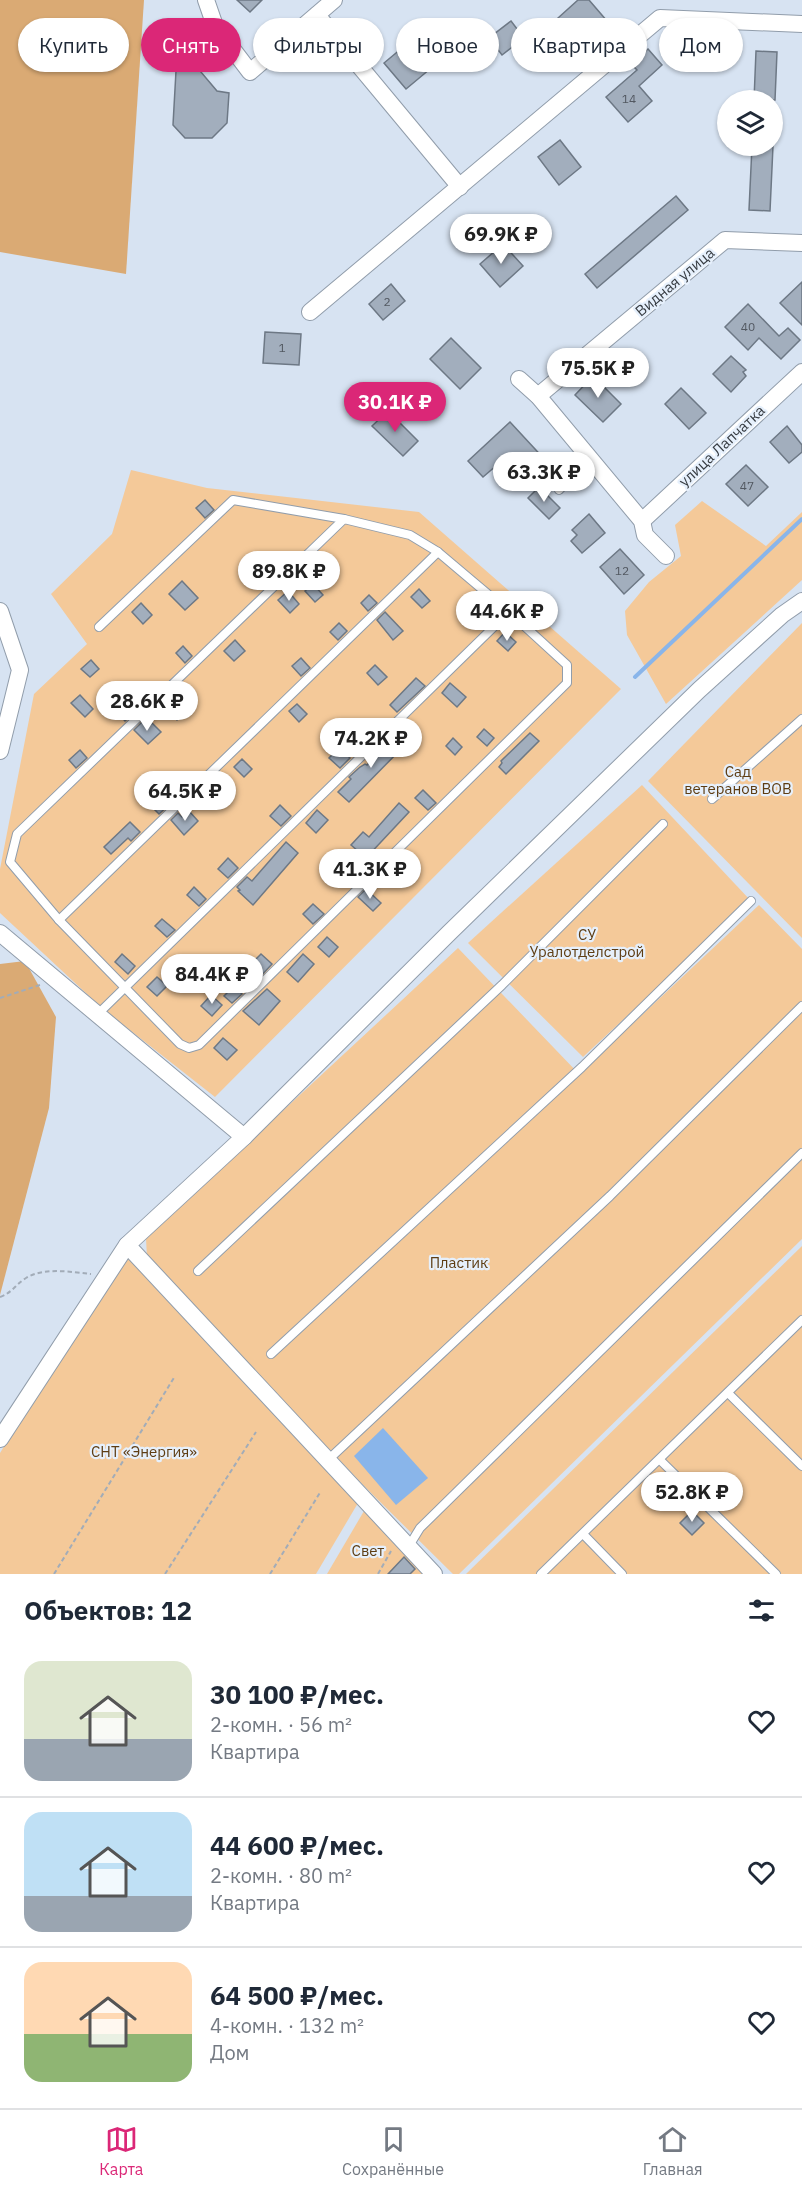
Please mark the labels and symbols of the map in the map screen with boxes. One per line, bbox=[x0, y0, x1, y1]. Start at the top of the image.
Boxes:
house number: 14 bbox=[622, 91, 636, 106]
pin: 69.9K ₽ bbox=[446, 214, 556, 265]
street label: Видная улица bbox=[631, 243, 718, 320]
house number: 2 bbox=[383, 294, 391, 309]
house number: 40 bbox=[741, 319, 755, 334]
house number: 1 bbox=[278, 340, 286, 355]
pin: 75.5K ₽ bbox=[543, 348, 653, 399]
pin: 30.1K ₽ bbox=[340, 382, 450, 433]
street label: улица Лапчатка bbox=[675, 401, 769, 490]
pin: 63.3K ₽ bbox=[489, 452, 599, 503]
house number: 47 bbox=[740, 478, 754, 493]
pin: 89.8K ₽ bbox=[234, 551, 344, 602]
house number: 12 bbox=[615, 563, 629, 578]
pin: 44.6K ₽ bbox=[452, 591, 562, 642]
pin: 28.6K ₽ bbox=[92, 681, 202, 732]
pin: 74.2K ₽ bbox=[316, 718, 426, 769]
park label: Сад ветеранов ВОВ bbox=[684, 762, 792, 798]
pin: 64.5K ₽ bbox=[130, 771, 240, 822]
pin: 41.3K ₽ bbox=[315, 849, 425, 900]
park label: СУ Уралотделстрой bbox=[530, 925, 644, 961]
pin: 84.4K ₽ bbox=[157, 954, 267, 1005]
park label: Пластик bbox=[430, 1253, 488, 1272]
park label: СНТ «Энергия» bbox=[91, 1442, 197, 1461]
pin: 52.8K ₽ bbox=[637, 1472, 747, 1523]
park label: Свет bbox=[352, 1541, 384, 1560]

